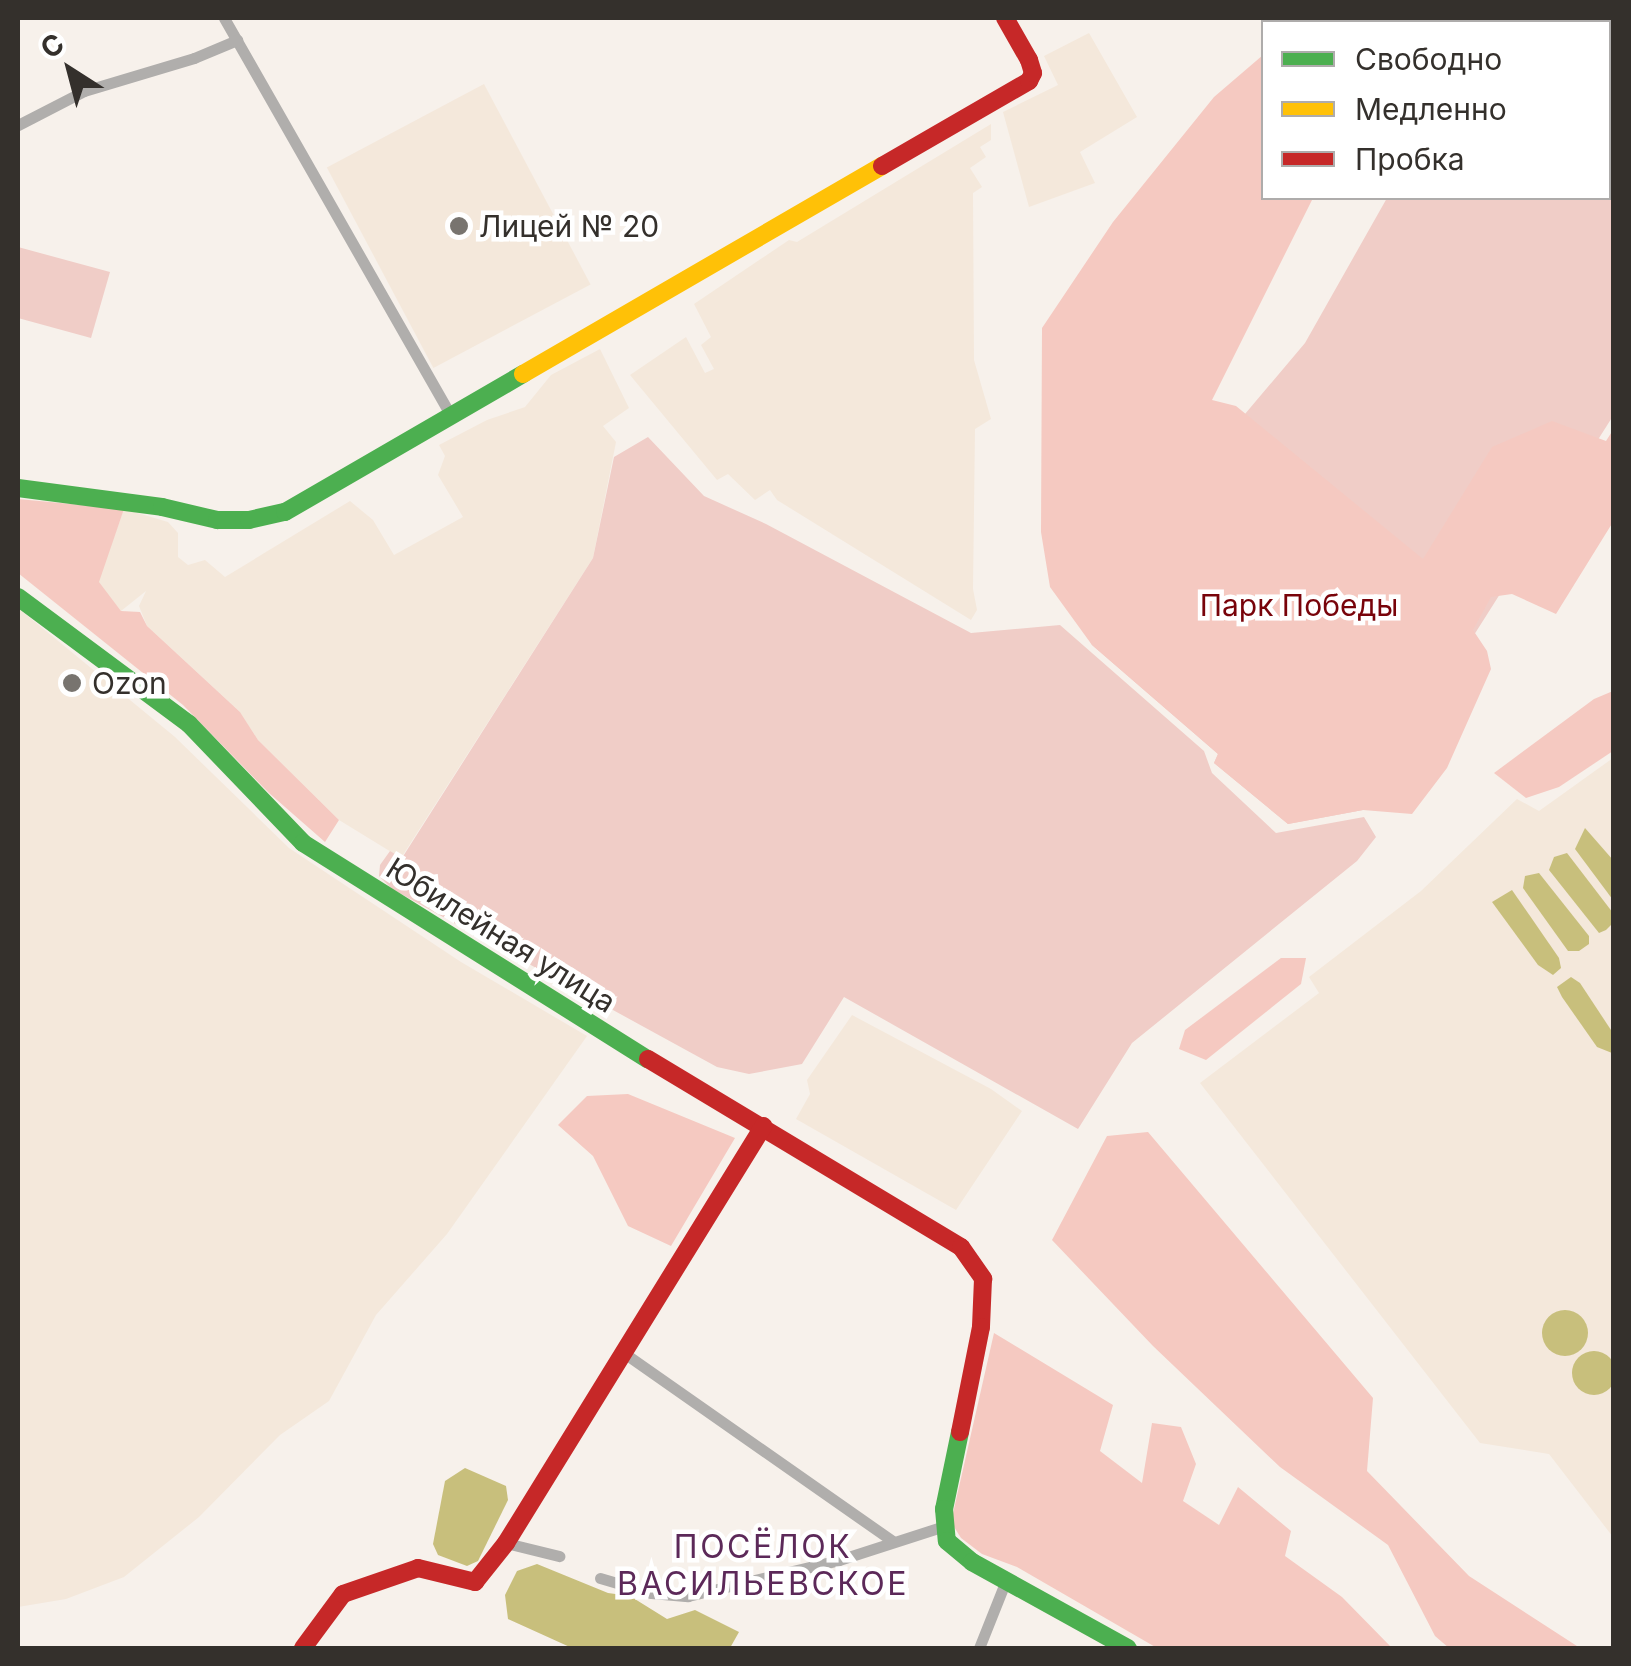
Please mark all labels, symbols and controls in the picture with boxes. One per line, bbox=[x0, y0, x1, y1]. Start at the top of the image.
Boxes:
north arrow bbox=[20, 20, 120, 120]
legend bbox=[1261, 20, 1611, 200]
text: С bbox=[34, 26, 71, 66]
text: Свободно bbox=[1355, 41, 1502, 77]
text: Медленно bbox=[1355, 91, 1507, 127]
text: Пробка bbox=[1355, 141, 1465, 177]
place label: Лицей № 20 bbox=[479, 208, 659, 244]
marker: Лицей № 20 bbox=[448, 215, 470, 237]
park label: Парк Победы bbox=[1200, 587, 1398, 623]
place label: Ozon bbox=[92, 665, 167, 701]
marker: Ozon bbox=[61, 672, 83, 694]
street label: Юбилейная улица bbox=[380, 850, 622, 1020]
district label: ПОСЁЛОК ВАСИЛЬЕВСКОЕ bbox=[617, 1529, 909, 1604]

